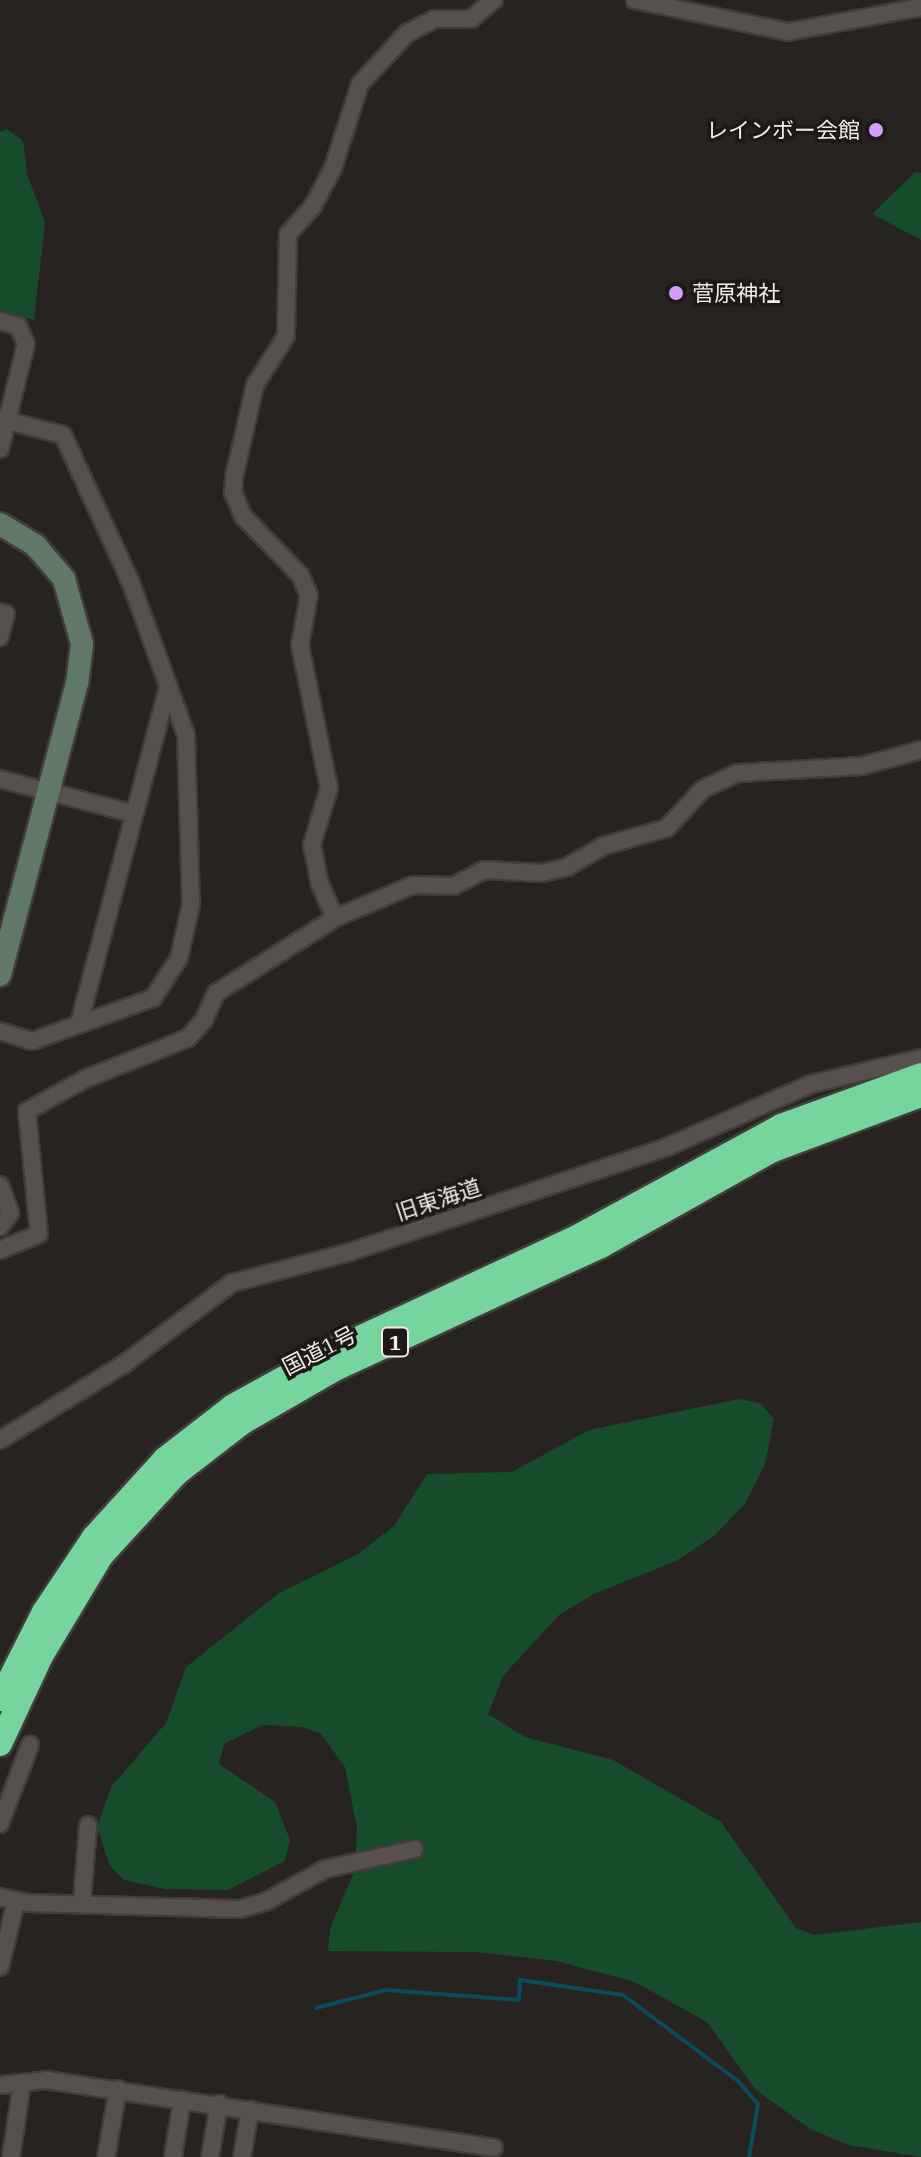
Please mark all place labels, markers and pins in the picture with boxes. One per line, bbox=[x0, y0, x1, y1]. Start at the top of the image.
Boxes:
place label: レインボー会館 bbox=[706, 117, 860, 143]
marker: レインボー会館 bbox=[867, 121, 885, 139]
place label: 菅原神社 bbox=[692, 280, 780, 306]
marker: 菅原神社 bbox=[667, 284, 685, 302]

